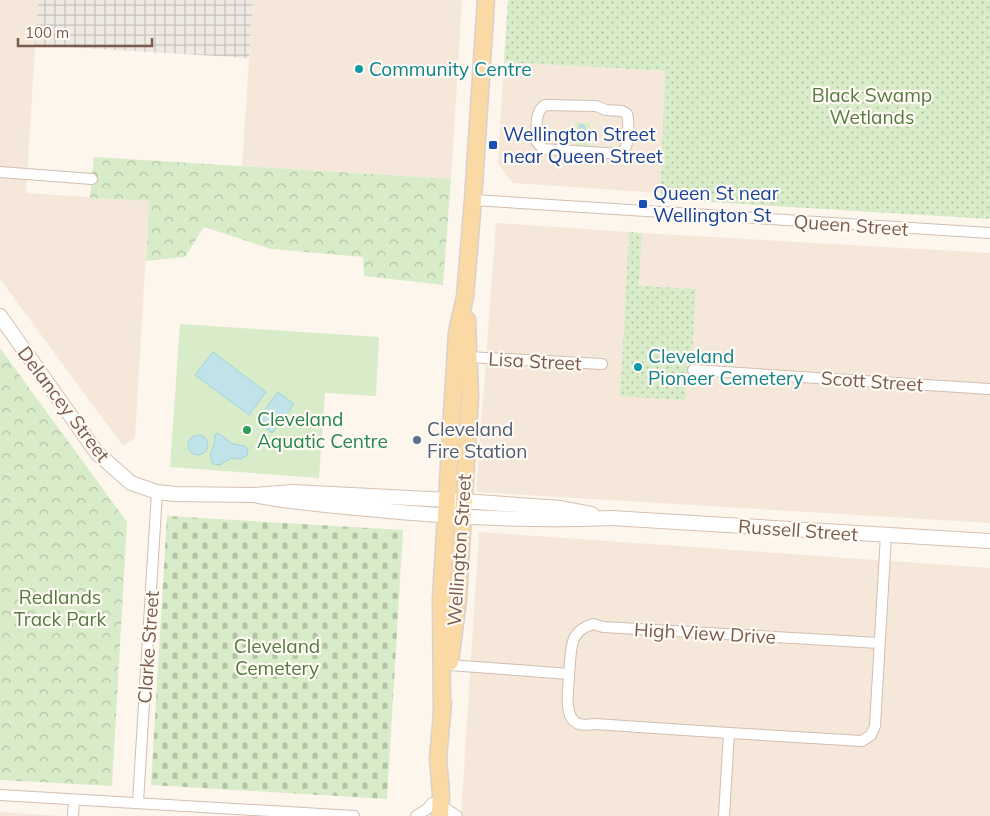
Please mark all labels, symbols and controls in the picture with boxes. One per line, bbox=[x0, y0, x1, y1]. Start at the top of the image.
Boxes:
scale bar bbox=[18, 15, 151, 47]
text: 100 m bbox=[25, 23, 69, 42]
place label: Community Centre bbox=[369, 57, 532, 81]
marker: Community Centre bbox=[353, 63, 365, 75]
park label: Black Swamp Wetlands bbox=[812, 83, 932, 129]
place label: Wellington Street near Queen Street bbox=[503, 122, 663, 168]
marker: Wellington Street near Queen Street bbox=[487, 139, 499, 151]
place label: Queen St near Wellington St bbox=[653, 181, 779, 227]
marker: Queen St near Wellington St bbox=[637, 198, 649, 210]
street label: Queen Street bbox=[793, 209, 910, 241]
street label: Delancey Street bbox=[13, 341, 115, 467]
place label: Cleveland Pioneer Cemetery bbox=[648, 344, 804, 390]
street label: Lisa Street bbox=[488, 347, 583, 375]
marker: Cleveland Pioneer Cemetery bbox=[632, 361, 644, 373]
street label: Scott Street bbox=[820, 365, 924, 397]
place label: Cleveland Aquatic Centre bbox=[257, 407, 388, 453]
place label: Cleveland Fire Station bbox=[427, 417, 527, 463]
marker: Cleveland Aquatic Centre bbox=[241, 424, 253, 436]
marker: Cleveland Fire Station bbox=[411, 434, 423, 446]
street label: Wellington Street bbox=[442, 473, 476, 627]
street label: Russell Street bbox=[737, 514, 859, 546]
park label: Redlands Track Park bbox=[14, 585, 106, 631]
street label: Clarke Street bbox=[132, 589, 164, 704]
street label: High View Drive bbox=[633, 617, 777, 649]
park label: Cleveland Cemetery bbox=[234, 634, 320, 680]

